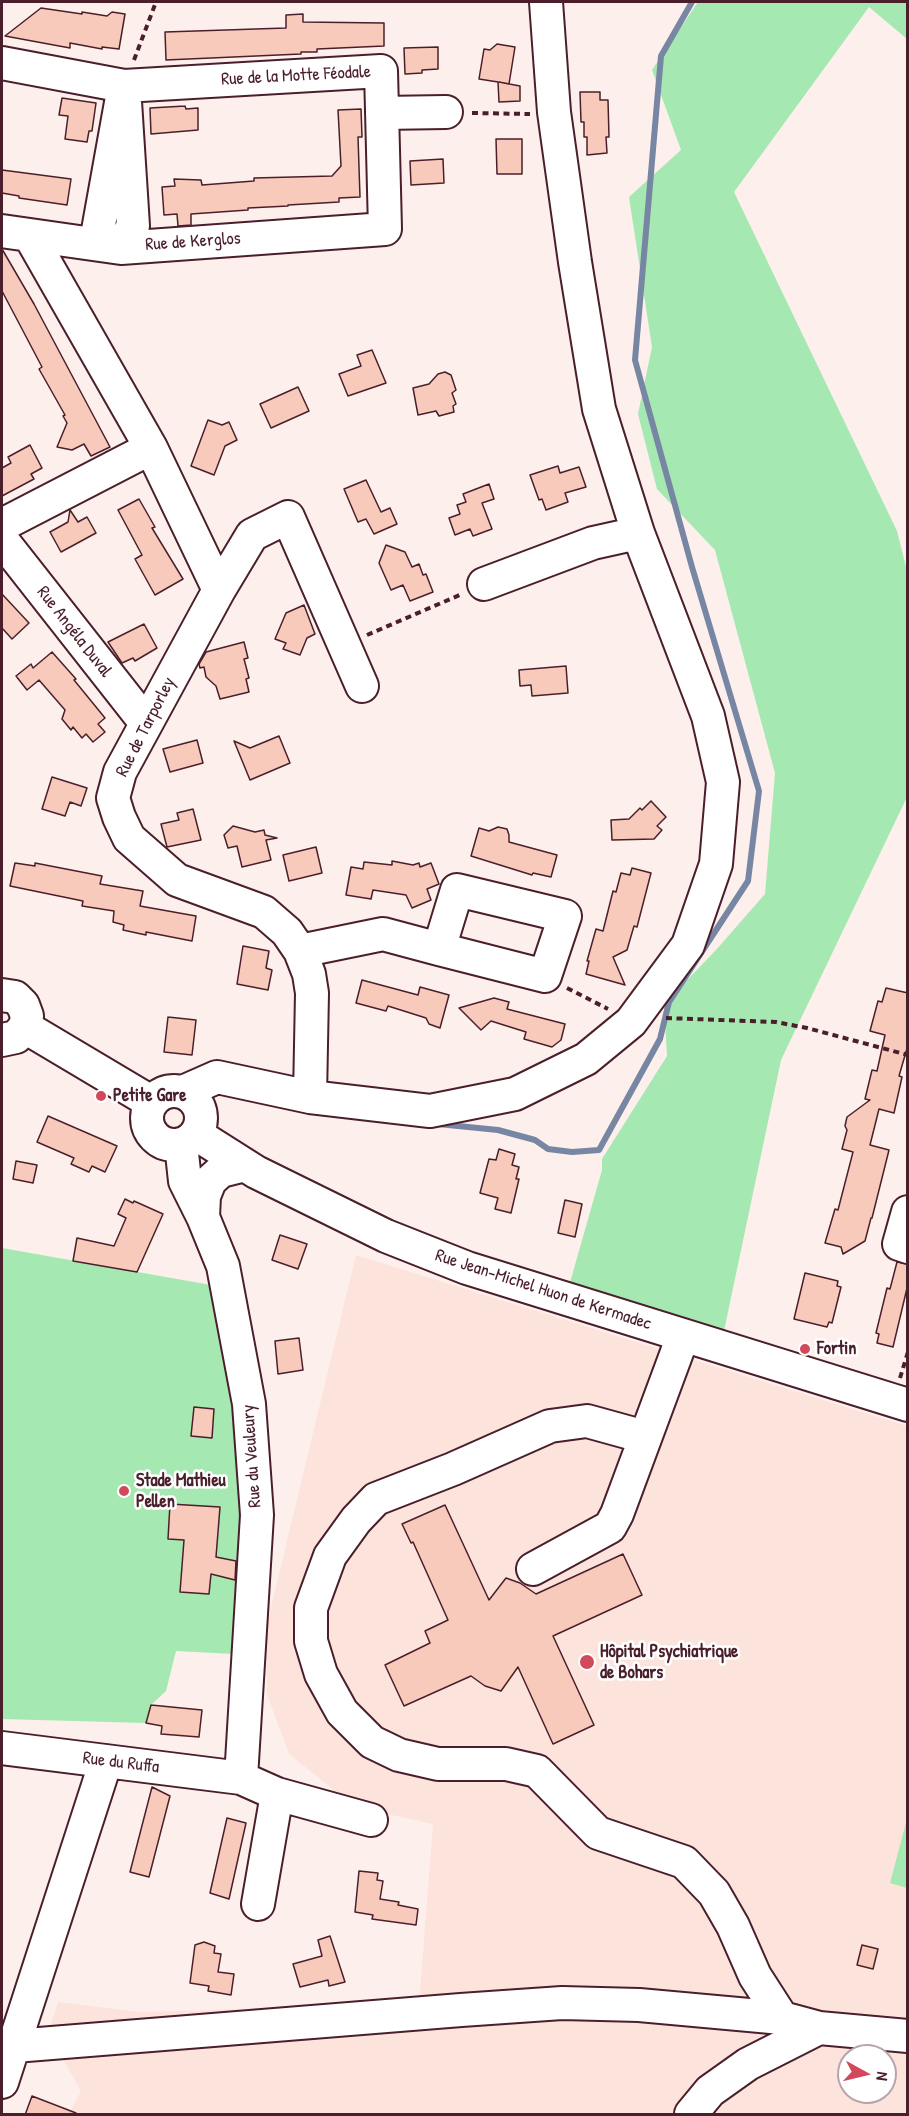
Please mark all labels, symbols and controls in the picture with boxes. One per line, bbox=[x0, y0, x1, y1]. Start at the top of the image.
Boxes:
street label: Rue de la Motte Féodale bbox=[221, 61, 371, 91]
street label: Rue de Kerglos bbox=[145, 228, 241, 256]
street label: Rue Angéla Duval bbox=[32, 582, 116, 682]
street label: Rue de Tarporley bbox=[112, 674, 180, 780]
place label: Petite Gare bbox=[113, 1085, 186, 1107]
marker: Petite Gare bbox=[94, 1089, 108, 1103]
street label: Rue Jean-Michel Huon de Kermadec bbox=[432, 1245, 654, 1335]
place label: Fortin bbox=[817, 1338, 856, 1360]
marker: Fortin bbox=[798, 1342, 812, 1356]
street label: Rue du Veuleury bbox=[238, 1404, 266, 1508]
place label: Stade Mathieu Pellen bbox=[136, 1470, 226, 1512]
marker: Stade Mathieu Pellen bbox=[117, 1484, 131, 1498]
place label: Hôpital Psychiatrique de Bohars bbox=[600, 1641, 738, 1684]
marker: Hôpital Psychiatrique de Bohars bbox=[578, 1653, 596, 1671]
street label: Rue du Ruffa bbox=[82, 1748, 160, 1778]
north arrow bbox=[837, 2044, 897, 2104]
text: N bbox=[871, 2070, 894, 2082]

